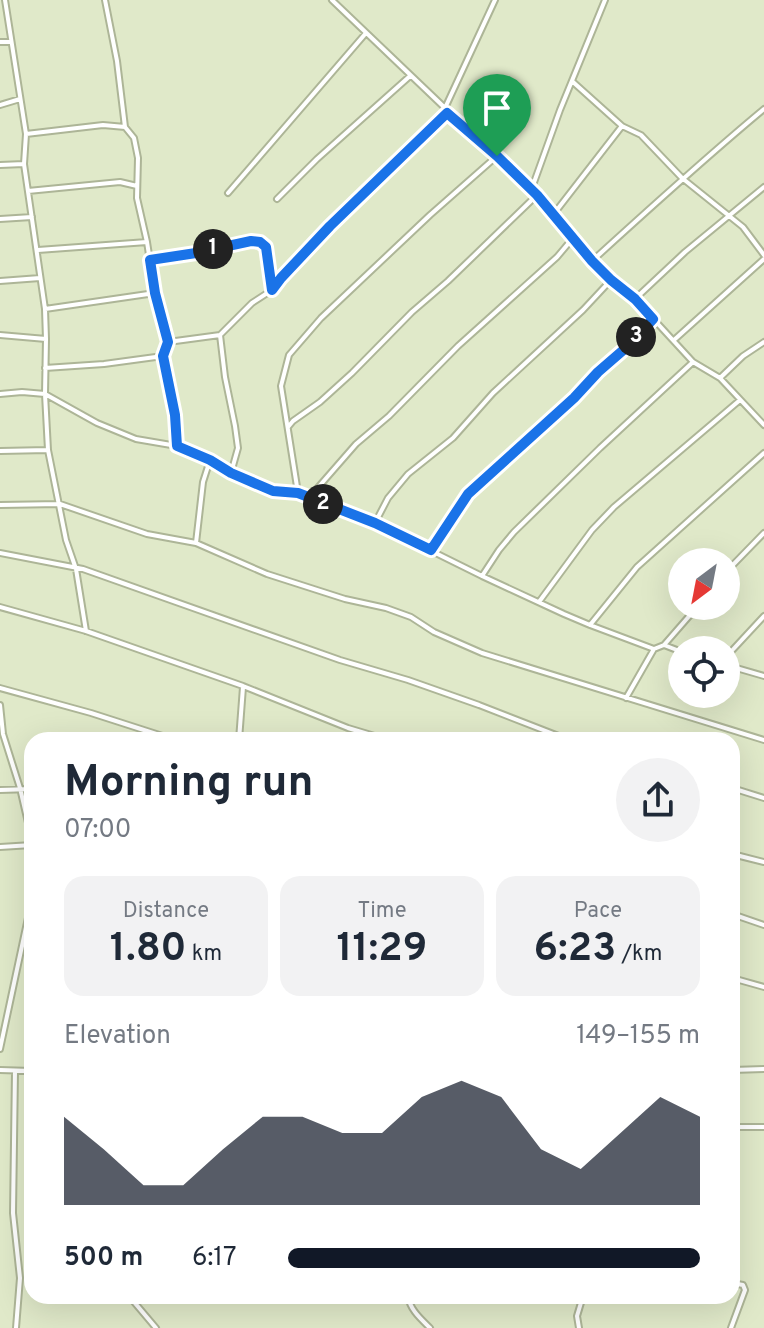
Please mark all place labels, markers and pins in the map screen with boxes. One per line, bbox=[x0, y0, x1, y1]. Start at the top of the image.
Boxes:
pin bbox=[463, 74, 531, 156]
pin: 1 bbox=[193, 229, 233, 269]
pin: 3 bbox=[616, 317, 656, 357]
pin: 2 bbox=[303, 484, 343, 524]

